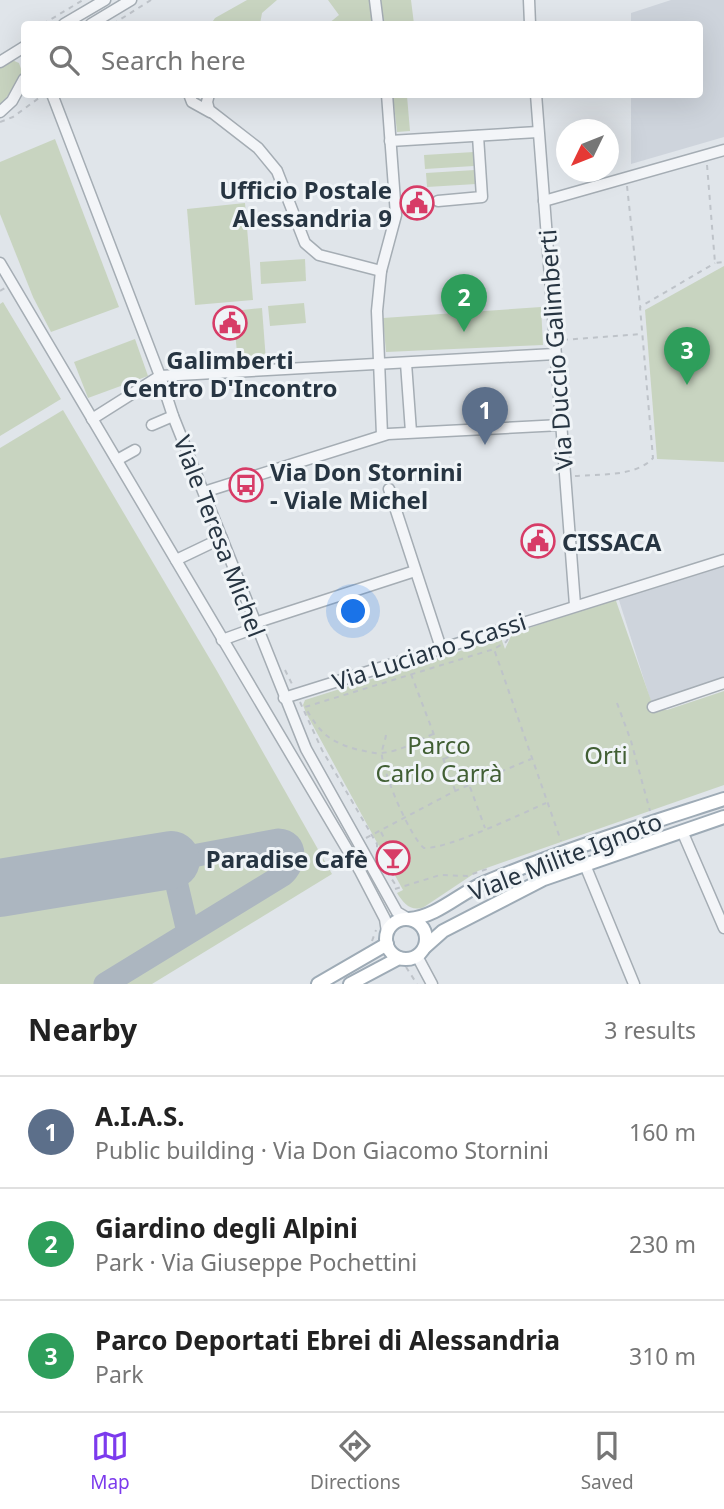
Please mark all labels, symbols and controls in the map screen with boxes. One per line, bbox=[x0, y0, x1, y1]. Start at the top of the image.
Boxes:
search box bbox=[21, 21, 703, 98]
icon: search bbox=[45, 41, 83, 79]
text: Search here bbox=[101, 42, 246, 78]
north arrow bbox=[556, 119, 619, 182]
place label: Ufficio Postale Alessandria 9 bbox=[219, 173, 392, 234]
public building icon: Ufficio Postale Alessandria 9 bbox=[398, 184, 436, 222]
street label: Via Duccio Galimberti bbox=[530, 228, 580, 472]
pin: 2 bbox=[441, 274, 487, 332]
public building icon: Galimberti Centro D'Incontro bbox=[211, 304, 249, 342]
pin: 3 bbox=[664, 327, 710, 385]
place label: Galimberti Centro D'Incontro bbox=[123, 343, 337, 404]
pin: 1 bbox=[462, 387, 508, 445]
street label: Viale Teresa Michel bbox=[166, 430, 274, 642]
place label: Via Don Stornini - Viale Michel bbox=[270, 455, 463, 516]
bus stop icon: Via Don Stornini - Viale Michel bbox=[227, 466, 265, 504]
public building icon: CISSACA bbox=[519, 522, 557, 560]
place label: CISSACA bbox=[562, 525, 662, 558]
your location bbox=[336, 594, 370, 628]
street label: Via Luciano Scassi bbox=[328, 604, 530, 698]
park label: Parco Carlo Carrà bbox=[376, 728, 502, 789]
park label: Orti bbox=[584, 738, 628, 771]
street label: Viale Milite Ignoto bbox=[464, 804, 666, 908]
bar icon: Paradise Cafè bbox=[374, 839, 412, 877]
place label: Paradise Cafè bbox=[206, 842, 368, 875]
text: Nearby bbox=[28, 1009, 137, 1050]
text: 3 results bbox=[604, 1014, 696, 1046]
text: A.I.A.S. bbox=[95, 1098, 185, 1134]
text: 1 bbox=[44, 1116, 58, 1148]
text: 160 m bbox=[629, 1116, 696, 1148]
text: Public building · Via Don Giacomo Stornini bbox=[95, 1134, 549, 1166]
text: Giardino degli Alpini bbox=[95, 1210, 358, 1246]
text: 2 bbox=[44, 1228, 58, 1260]
text: 230 m bbox=[629, 1228, 696, 1260]
text: Park · Via Giuseppe Pochettini bbox=[95, 1246, 417, 1278]
text: Parco Deportati Ebrei di Alessandria bbox=[95, 1322, 560, 1358]
text: 3 bbox=[44, 1340, 58, 1372]
text: 310 m bbox=[629, 1340, 696, 1372]
text: Park bbox=[95, 1358, 144, 1390]
tab: Map bbox=[90, 1427, 130, 1495]
tab: Directions bbox=[310, 1427, 400, 1495]
tab: Saved bbox=[581, 1427, 634, 1495]

